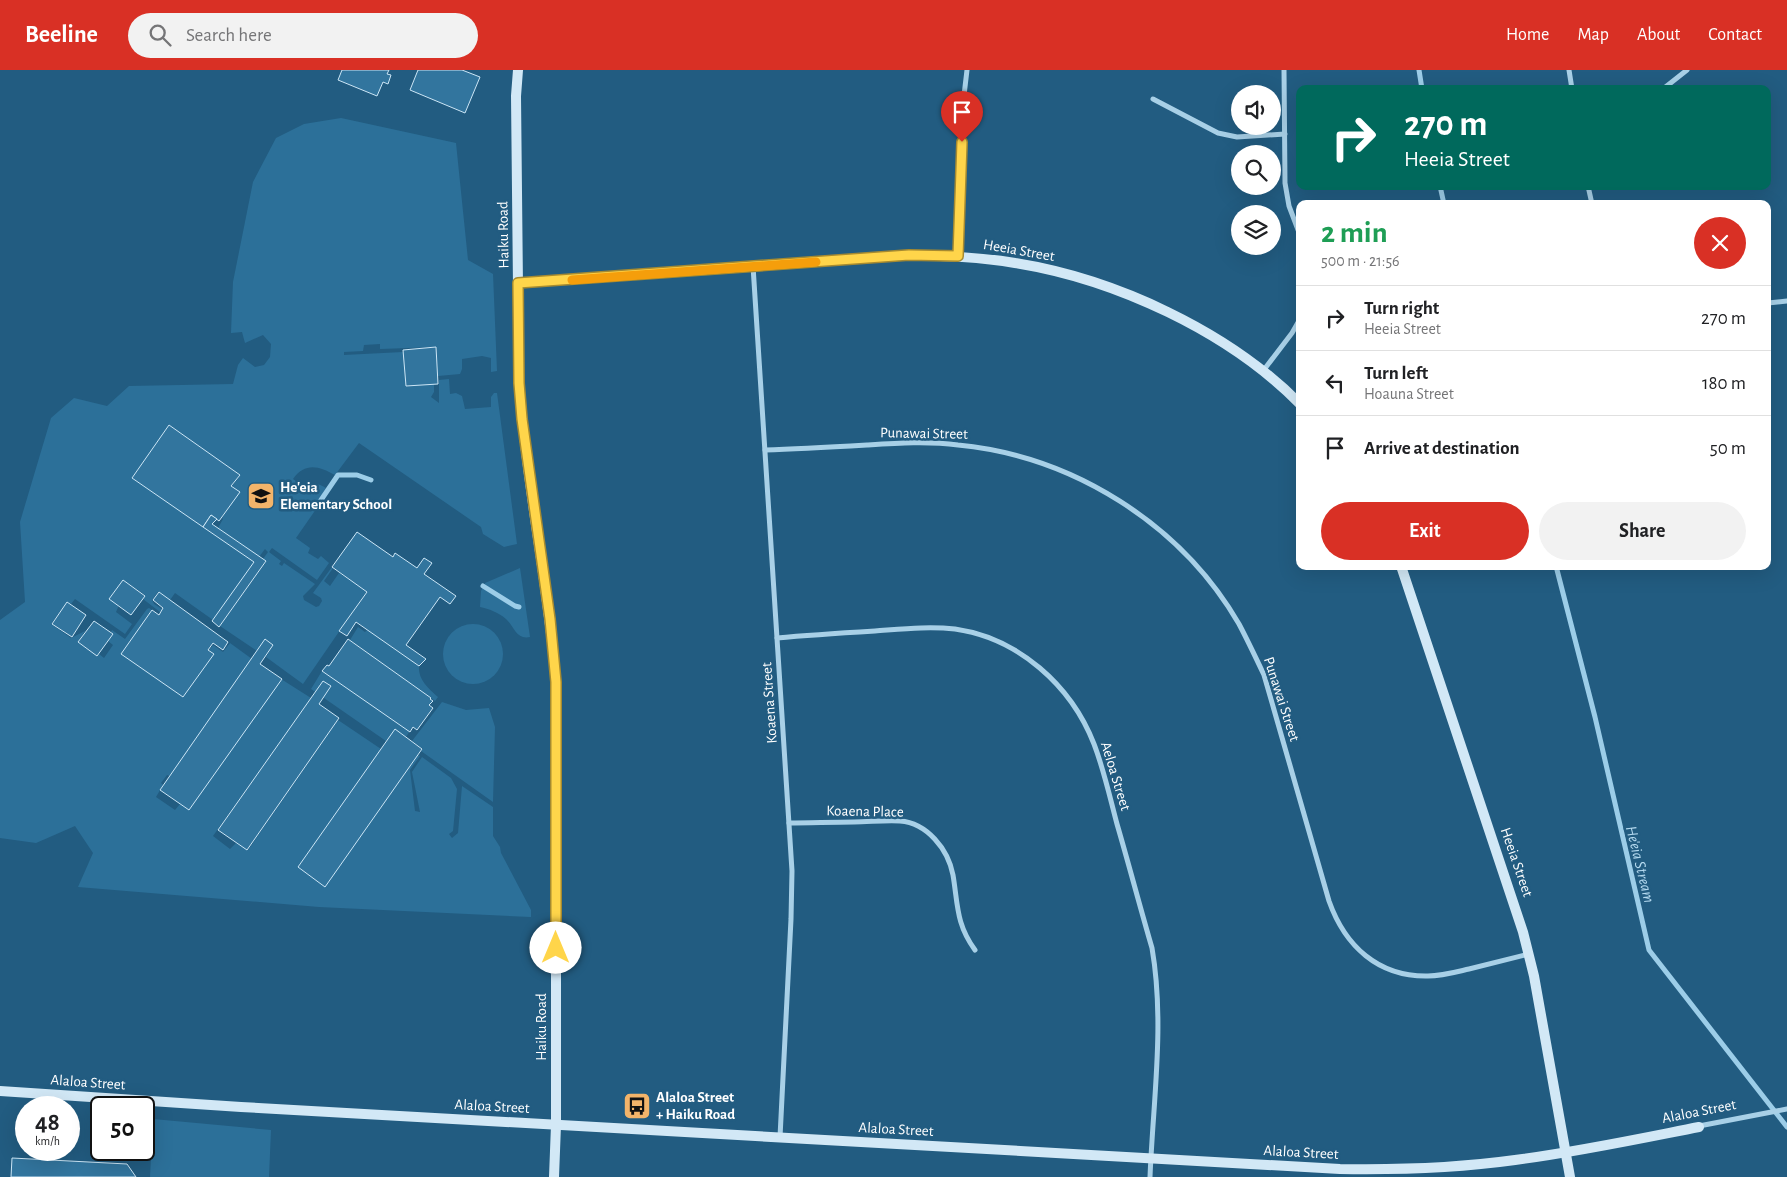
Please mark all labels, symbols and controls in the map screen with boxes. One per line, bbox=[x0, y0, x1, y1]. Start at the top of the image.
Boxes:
search box bbox=[128, 13, 478, 58]
icon: search bbox=[146, 21, 174, 49]
text: Beeline bbox=[25, 23, 98, 47]
text: Search here bbox=[186, 26, 272, 45]
text: Home bbox=[1506, 26, 1549, 44]
text: Map bbox=[1577, 26, 1609, 44]
text: About bbox=[1637, 26, 1680, 44]
text: Contact bbox=[1708, 26, 1762, 44]
map controls bbox=[1231, 85, 1281, 255]
button: sound bbox=[1231, 85, 1281, 135]
pin bbox=[941, 91, 983, 142]
icon: arrive bbox=[948, 98, 976, 126]
icon: right bbox=[1321, 105, 1386, 170]
text: 270 m bbox=[1404, 107, 1487, 142]
button: search bbox=[1231, 145, 1281, 195]
text: Heeia Street bbox=[1404, 148, 1510, 170]
street label: Haiku Road bbox=[495, 201, 512, 269]
button: layers bbox=[1231, 205, 1281, 255]
button: close bbox=[1694, 217, 1746, 269]
text: 2 min bbox=[1321, 218, 1388, 248]
street label: Heeia Street bbox=[982, 237, 1056, 264]
text: 500 m · 21:56 bbox=[1321, 253, 1400, 269]
text: Turn right bbox=[1364, 299, 1439, 318]
icon: right bbox=[1321, 304, 1349, 332]
text: 270 m bbox=[1701, 309, 1746, 328]
text: Heeia Street bbox=[1364, 321, 1441, 337]
text: Turn left bbox=[1364, 364, 1428, 383]
icon: left bbox=[1321, 369, 1349, 397]
text: 180 m bbox=[1702, 374, 1746, 393]
text: Hoauna Street bbox=[1364, 386, 1454, 402]
street label: Punawai Street bbox=[880, 425, 968, 442]
icon: arrive bbox=[1321, 434, 1349, 462]
text: Arrive at destination bbox=[1364, 439, 1520, 458]
text: 50 m bbox=[1710, 439, 1746, 458]
place label: He'eia Elementary School bbox=[280, 480, 392, 512]
school or university icon: He'eia Elementary School bbox=[246, 481, 276, 511]
button: Exit bbox=[1321, 502, 1529, 560]
button: Share bbox=[1539, 502, 1746, 560]
street label: Punawai Street bbox=[1261, 655, 1302, 743]
street label: Koaena Street bbox=[759, 662, 780, 744]
street label: Aeloa Street bbox=[1098, 740, 1133, 813]
street label: Koaena Place bbox=[826, 803, 904, 820]
water label: He'eia Stream bbox=[1623, 824, 1657, 904]
street label: Heeia Street bbox=[1498, 826, 1535, 899]
position arrow bbox=[529, 921, 581, 973]
street label: Haiku Road bbox=[534, 993, 549, 1061]
street label: Alaloa Street bbox=[50, 1072, 126, 1093]
place label: Alaloa Street + Haiku Road bbox=[656, 1090, 735, 1122]
bus stop icon: Alaloa Street + Haiku Road bbox=[622, 1091, 652, 1121]
speed limit sign: 50 bbox=[90, 1096, 155, 1161]
street label: Alaloa Street bbox=[454, 1097, 530, 1116]
street label: Alaloa Street bbox=[1661, 1097, 1738, 1126]
text: 48 bbox=[35, 1110, 60, 1135]
street label: Alaloa Street bbox=[858, 1120, 934, 1139]
text: km/h bbox=[35, 1135, 60, 1147]
street label: Alaloa Street bbox=[1263, 1143, 1339, 1162]

